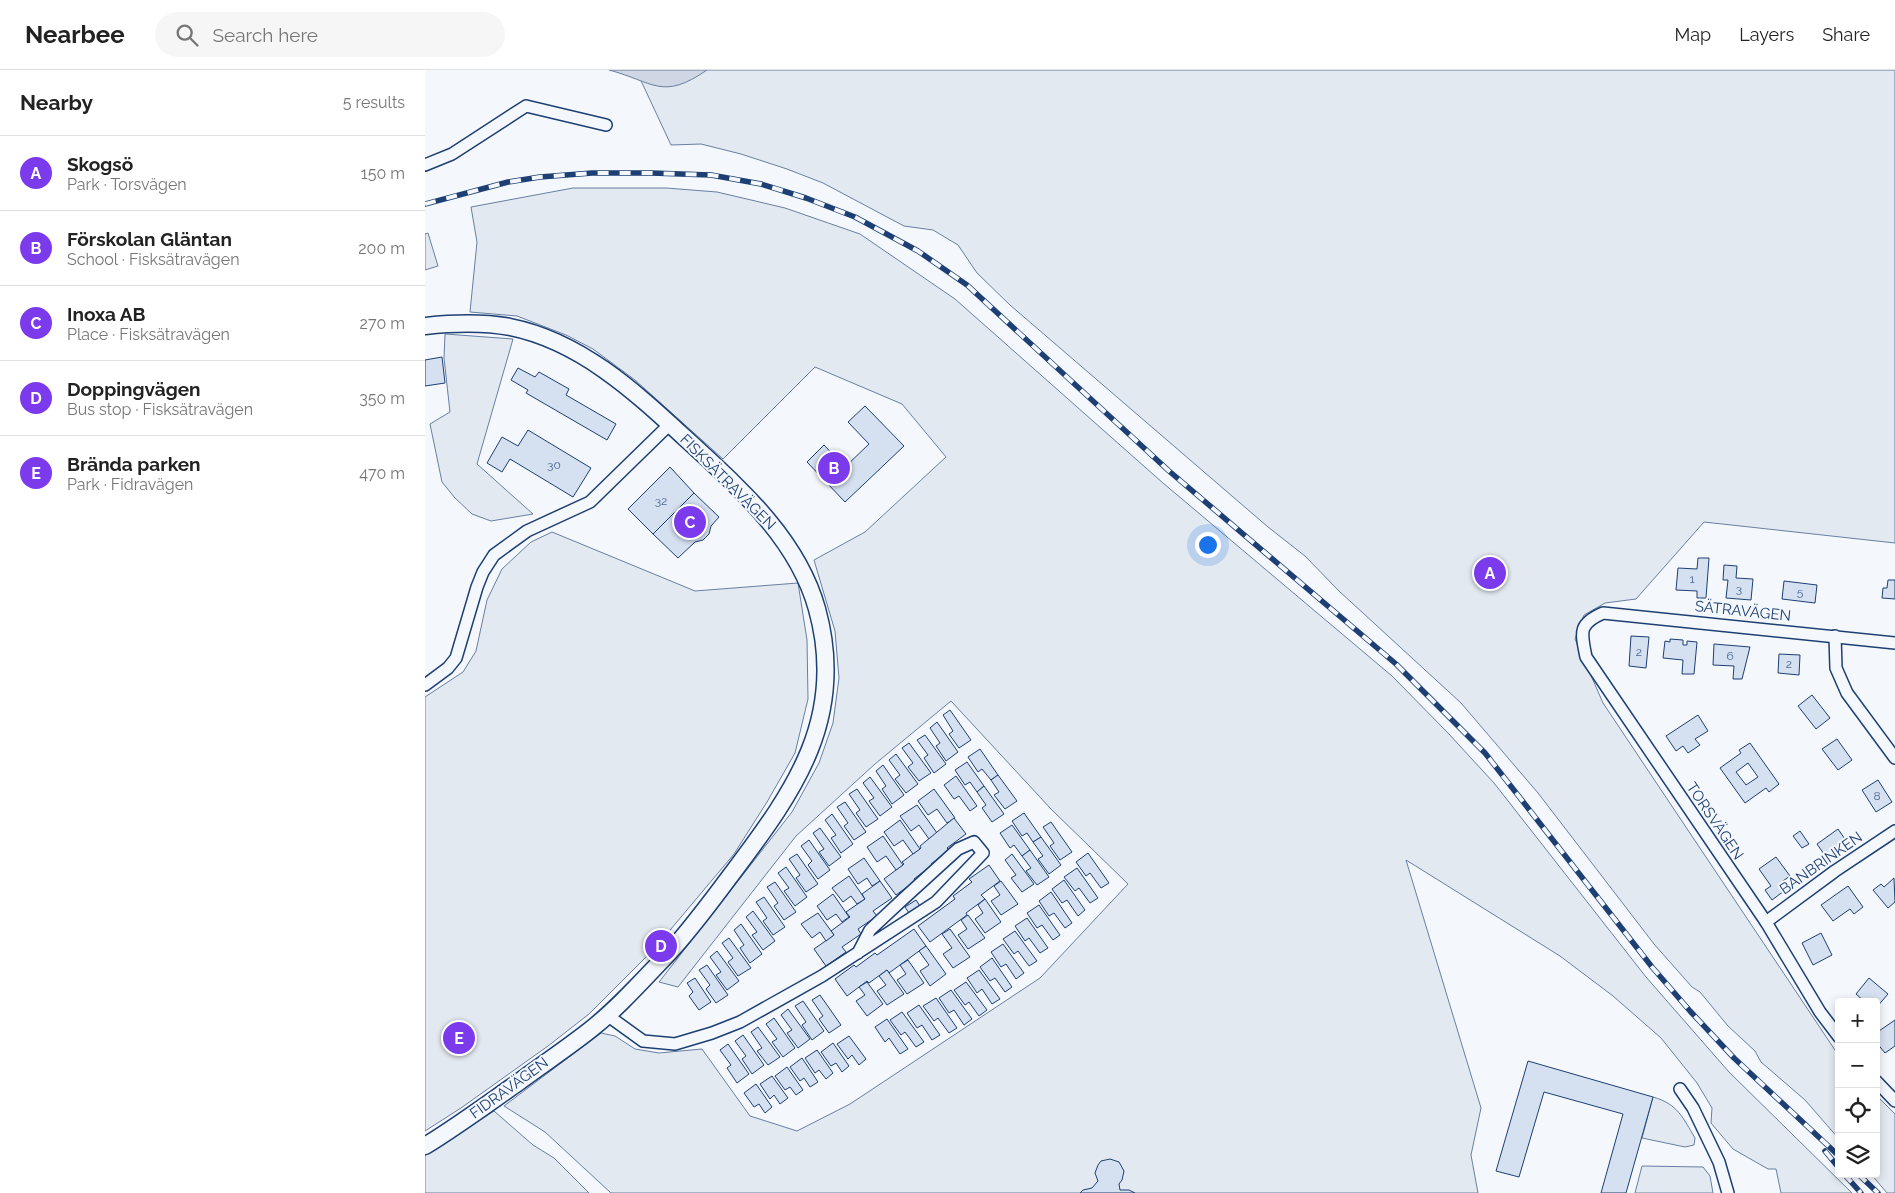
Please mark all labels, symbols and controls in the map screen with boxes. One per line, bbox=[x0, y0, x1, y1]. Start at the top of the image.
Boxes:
search box bbox=[155, 12, 505, 57]
text: Nearbee bbox=[25, 20, 125, 49]
icon: search bbox=[173, 21, 201, 49]
text: Search here bbox=[213, 24, 318, 46]
text: Map bbox=[1675, 24, 1711, 45]
text: Layers bbox=[1739, 24, 1794, 45]
text: Share bbox=[1822, 24, 1870, 45]
text: Nearby bbox=[20, 90, 93, 115]
text: 5 results bbox=[343, 93, 405, 112]
text: Skogsö bbox=[67, 153, 133, 175]
text: A bbox=[31, 164, 41, 183]
text: 150 m bbox=[361, 164, 405, 183]
text: Park · Torsvägen bbox=[67, 175, 187, 194]
text: Förskolan Gläntan bbox=[67, 228, 232, 250]
text: B bbox=[31, 239, 41, 258]
text: 200 m bbox=[358, 239, 405, 258]
text: School · Fisksätravägen bbox=[67, 250, 239, 269]
text: Inoxa AB bbox=[67, 303, 146, 325]
text: C bbox=[31, 314, 41, 333]
text: 270 m bbox=[360, 314, 405, 333]
text: Place · Fisksätravägen bbox=[67, 325, 230, 344]
text: Doppingvägen bbox=[67, 378, 201, 400]
text: D bbox=[30, 389, 42, 408]
text: 350 m bbox=[359, 389, 405, 408]
text: Bus stop · Fisksätravägen bbox=[67, 400, 253, 419]
street label: FISKSÄTRAVÄGEN bbox=[676, 430, 780, 534]
pin: B bbox=[818, 449, 850, 487]
text: Brända parken bbox=[67, 453, 201, 475]
house number: 30 bbox=[547, 458, 561, 472]
text: E bbox=[31, 464, 41, 483]
text: 470 m bbox=[359, 464, 405, 483]
text: Park · Fidravägen bbox=[67, 475, 193, 494]
house number: 32 bbox=[655, 494, 667, 508]
pin: C bbox=[674, 503, 706, 541]
your location bbox=[1195, 532, 1221, 558]
pin: A bbox=[1474, 554, 1506, 592]
house number: 1 bbox=[1689, 572, 1695, 586]
house number: 3 bbox=[1736, 582, 1742, 596]
house number: 5 bbox=[1797, 585, 1804, 599]
street label: SÄTRAVÄGEN bbox=[1694, 596, 1792, 625]
house number: 2 bbox=[1636, 645, 1642, 659]
house number: 6 bbox=[1726, 649, 1734, 663]
house number: 2 bbox=[1786, 657, 1792, 671]
street label: TORSVÄGEN bbox=[1683, 778, 1748, 863]
house number: 8 bbox=[1873, 789, 1881, 803]
street label: BANBRINKEN bbox=[1776, 828, 1866, 898]
pin: D bbox=[645, 927, 677, 965]
map controls bbox=[1835, 998, 1880, 1178]
button: + bbox=[1835, 998, 1880, 1043]
pin: E bbox=[443, 1019, 475, 1057]
button: − bbox=[1835, 1043, 1880, 1088]
street label: FIDRAVÄGEN bbox=[466, 1053, 552, 1123]
button: locate bbox=[1835, 1088, 1880, 1133]
button: layers bbox=[1835, 1133, 1880, 1178]

